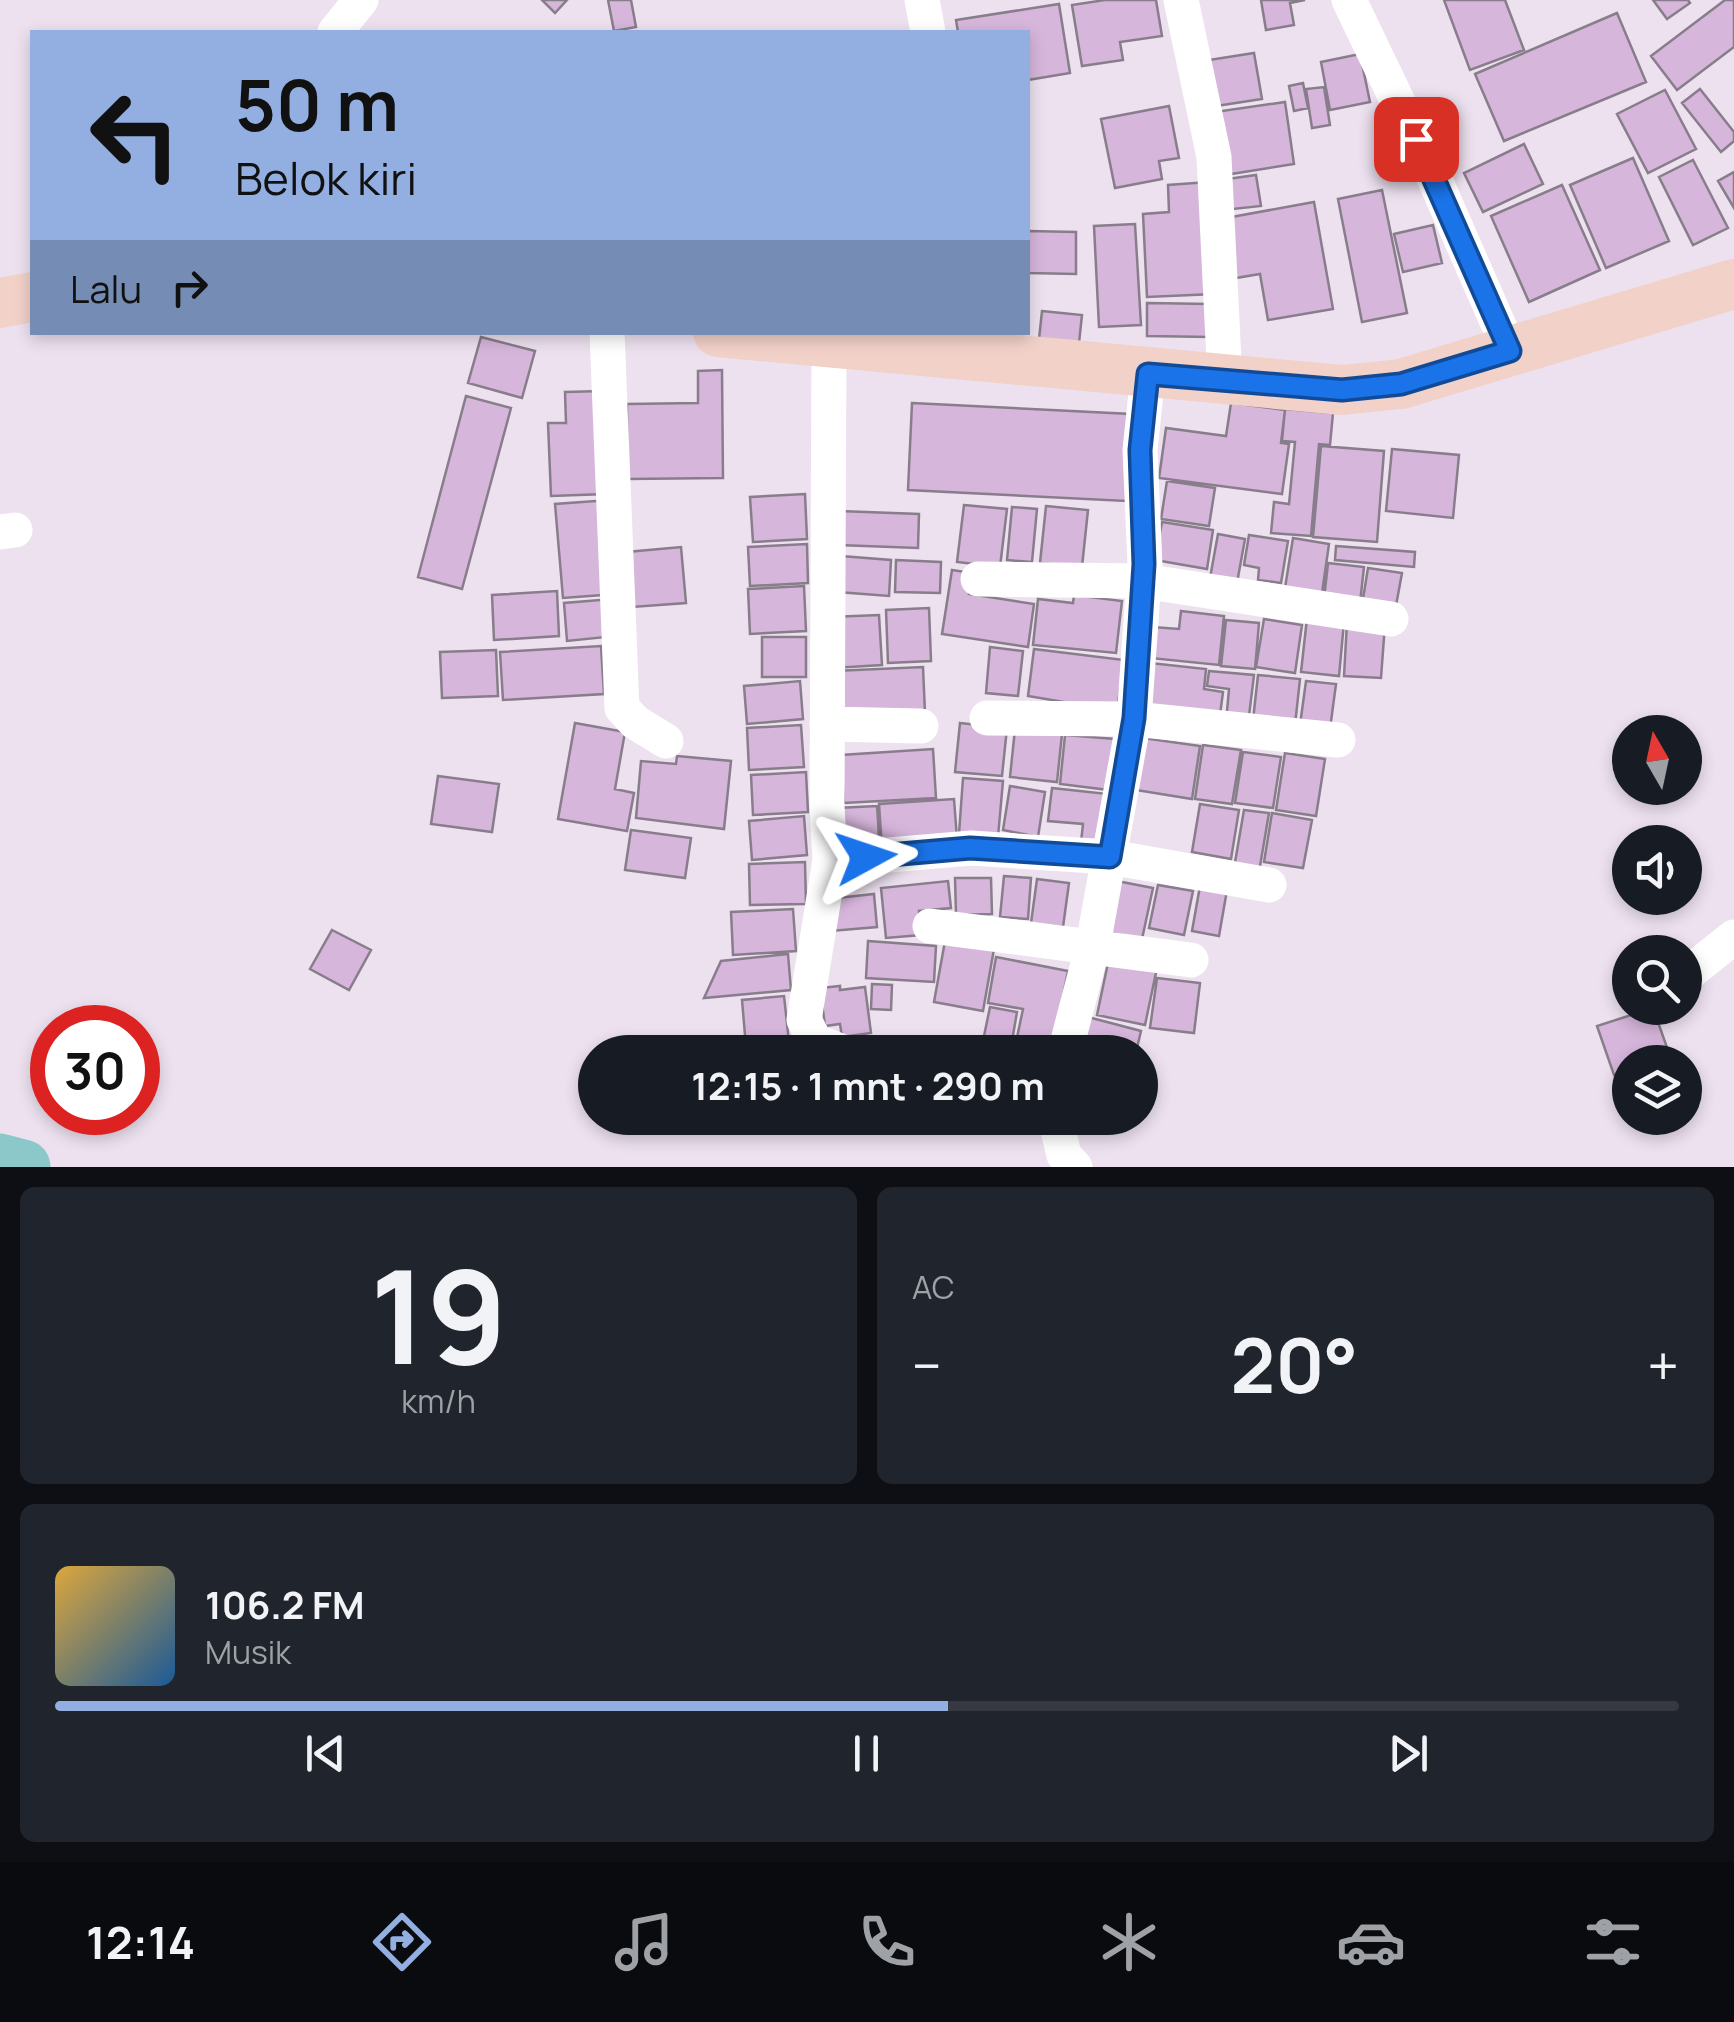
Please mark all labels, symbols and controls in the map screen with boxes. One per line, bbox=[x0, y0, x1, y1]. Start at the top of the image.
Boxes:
text: 50 m bbox=[235, 56, 399, 152]
icon: left bbox=[70, 70, 200, 200]
pin bbox=[1374, 97, 1459, 182]
icon: arrive bbox=[1389, 112, 1444, 167]
text: Belok kiri bbox=[235, 147, 417, 209]
icon: right bbox=[162, 260, 217, 315]
text: Lalu bbox=[70, 262, 142, 314]
north arrow bbox=[1612, 715, 1702, 805]
map controls bbox=[1612, 715, 1702, 1135]
position arrow bbox=[814, 805, 918, 909]
button: sound bbox=[1612, 825, 1702, 915]
button: search bbox=[1612, 935, 1702, 1025]
speed limit sign: 30 bbox=[30, 1005, 160, 1135]
button: layers bbox=[1612, 1045, 1702, 1135]
text: 12:15 · 1 mnt · 290 m bbox=[691, 1059, 1045, 1111]
text: 19 bbox=[370, 1225, 507, 1403]
text: AC bbox=[912, 1265, 955, 1309]
text: 20° bbox=[1231, 1313, 1358, 1416]
text: − bbox=[912, 1327, 942, 1403]
text: + bbox=[1647, 1327, 1679, 1403]
text: km/h bbox=[401, 1379, 476, 1423]
text: 106.2 FM bbox=[205, 1578, 364, 1630]
text: Musik bbox=[205, 1630, 291, 1674]
icon: previous bbox=[298, 1726, 353, 1781]
icon: pause bbox=[839, 1726, 894, 1781]
icon: next bbox=[1381, 1726, 1436, 1781]
icon: directions bbox=[367, 1907, 437, 1977]
icon: music bbox=[609, 1907, 679, 1977]
icon: phone bbox=[852, 1907, 922, 1977]
icon: climate bbox=[1094, 1907, 1164, 1977]
icon: car bbox=[1336, 1907, 1406, 1977]
icon: filters bbox=[1578, 1907, 1648, 1977]
text: 12:14 bbox=[86, 1911, 195, 1973]

